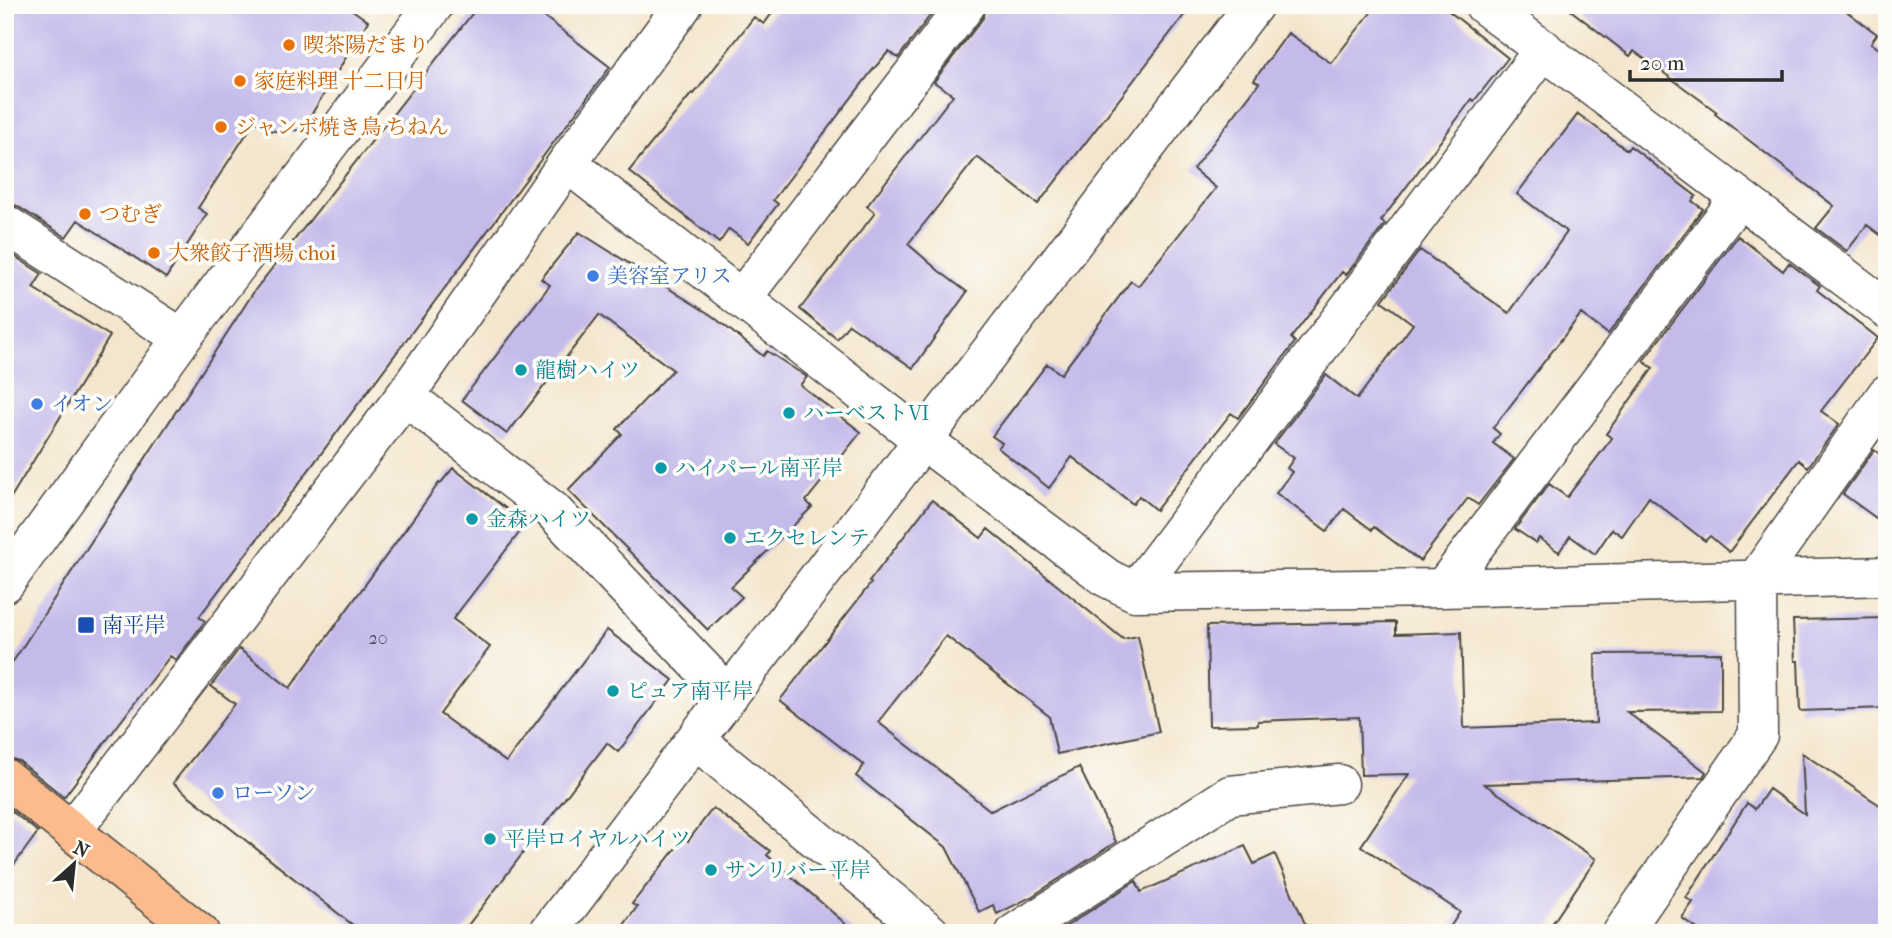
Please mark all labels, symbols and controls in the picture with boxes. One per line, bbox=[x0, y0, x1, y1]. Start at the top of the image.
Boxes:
place label: 喫茶陽だまり bbox=[303, 33, 429, 57]
marker: 喫茶陽だまり bbox=[281, 37, 297, 53]
scale bar bbox=[1630, 38, 1782, 82]
text: 20 m bbox=[1640, 51, 1685, 75]
place label: 家庭料理 十二日月 bbox=[254, 69, 427, 93]
marker: 家庭料理 十二日月 bbox=[232, 73, 248, 89]
place label: ジャンボ焼き鳥 ちねん bbox=[235, 115, 449, 139]
marker: ジャンボ焼き鳥 ちねん bbox=[213, 119, 229, 135]
place label: つむぎ bbox=[99, 202, 162, 226]
marker: つむぎ bbox=[77, 206, 93, 222]
place label: 大衆餃子酒場 choi bbox=[168, 241, 336, 265]
marker: 大衆餃子酒場 choi bbox=[146, 245, 162, 261]
place label: 美容室アリス bbox=[607, 264, 732, 288]
marker: 美容室アリス bbox=[585, 268, 601, 284]
place label: 龍樹ハイツ bbox=[535, 358, 640, 382]
marker: 龍樹ハイツ bbox=[513, 362, 529, 378]
place label: イオン bbox=[51, 392, 113, 416]
marker: イオン bbox=[29, 396, 45, 412]
place label: ハーベストⅥ bbox=[803, 401, 929, 425]
marker: ハーベストⅥ bbox=[781, 405, 797, 421]
place label: ハイパール南平岸 bbox=[675, 456, 842, 480]
marker: ハイパール南平岸 bbox=[653, 460, 669, 476]
place label: 金森ハイツ bbox=[486, 507, 591, 531]
marker: 金森ハイツ bbox=[464, 511, 480, 527]
place label: エクセレンテ bbox=[744, 526, 869, 550]
marker: エクセレンテ bbox=[722, 530, 738, 546]
place label: 南平岸 bbox=[102, 613, 165, 637]
marker: 南平岸 bbox=[76, 615, 96, 635]
house number: 20 bbox=[368, 628, 388, 649]
place label: ピュア南平岸 bbox=[627, 679, 753, 703]
marker: ピュア南平岸 bbox=[605, 683, 621, 699]
place label: ローソン bbox=[232, 781, 315, 805]
marker: ローソン bbox=[210, 785, 226, 801]
place label: 平岸ロイヤルハイツ bbox=[504, 827, 691, 851]
north arrow bbox=[38, 830, 108, 900]
marker: 平岸ロイヤルハイツ bbox=[482, 831, 498, 847]
text: N bbox=[70, 837, 93, 863]
place label: サンリバー平岸 bbox=[725, 858, 870, 882]
marker: サンリバー平岸 bbox=[703, 862, 719, 878]

